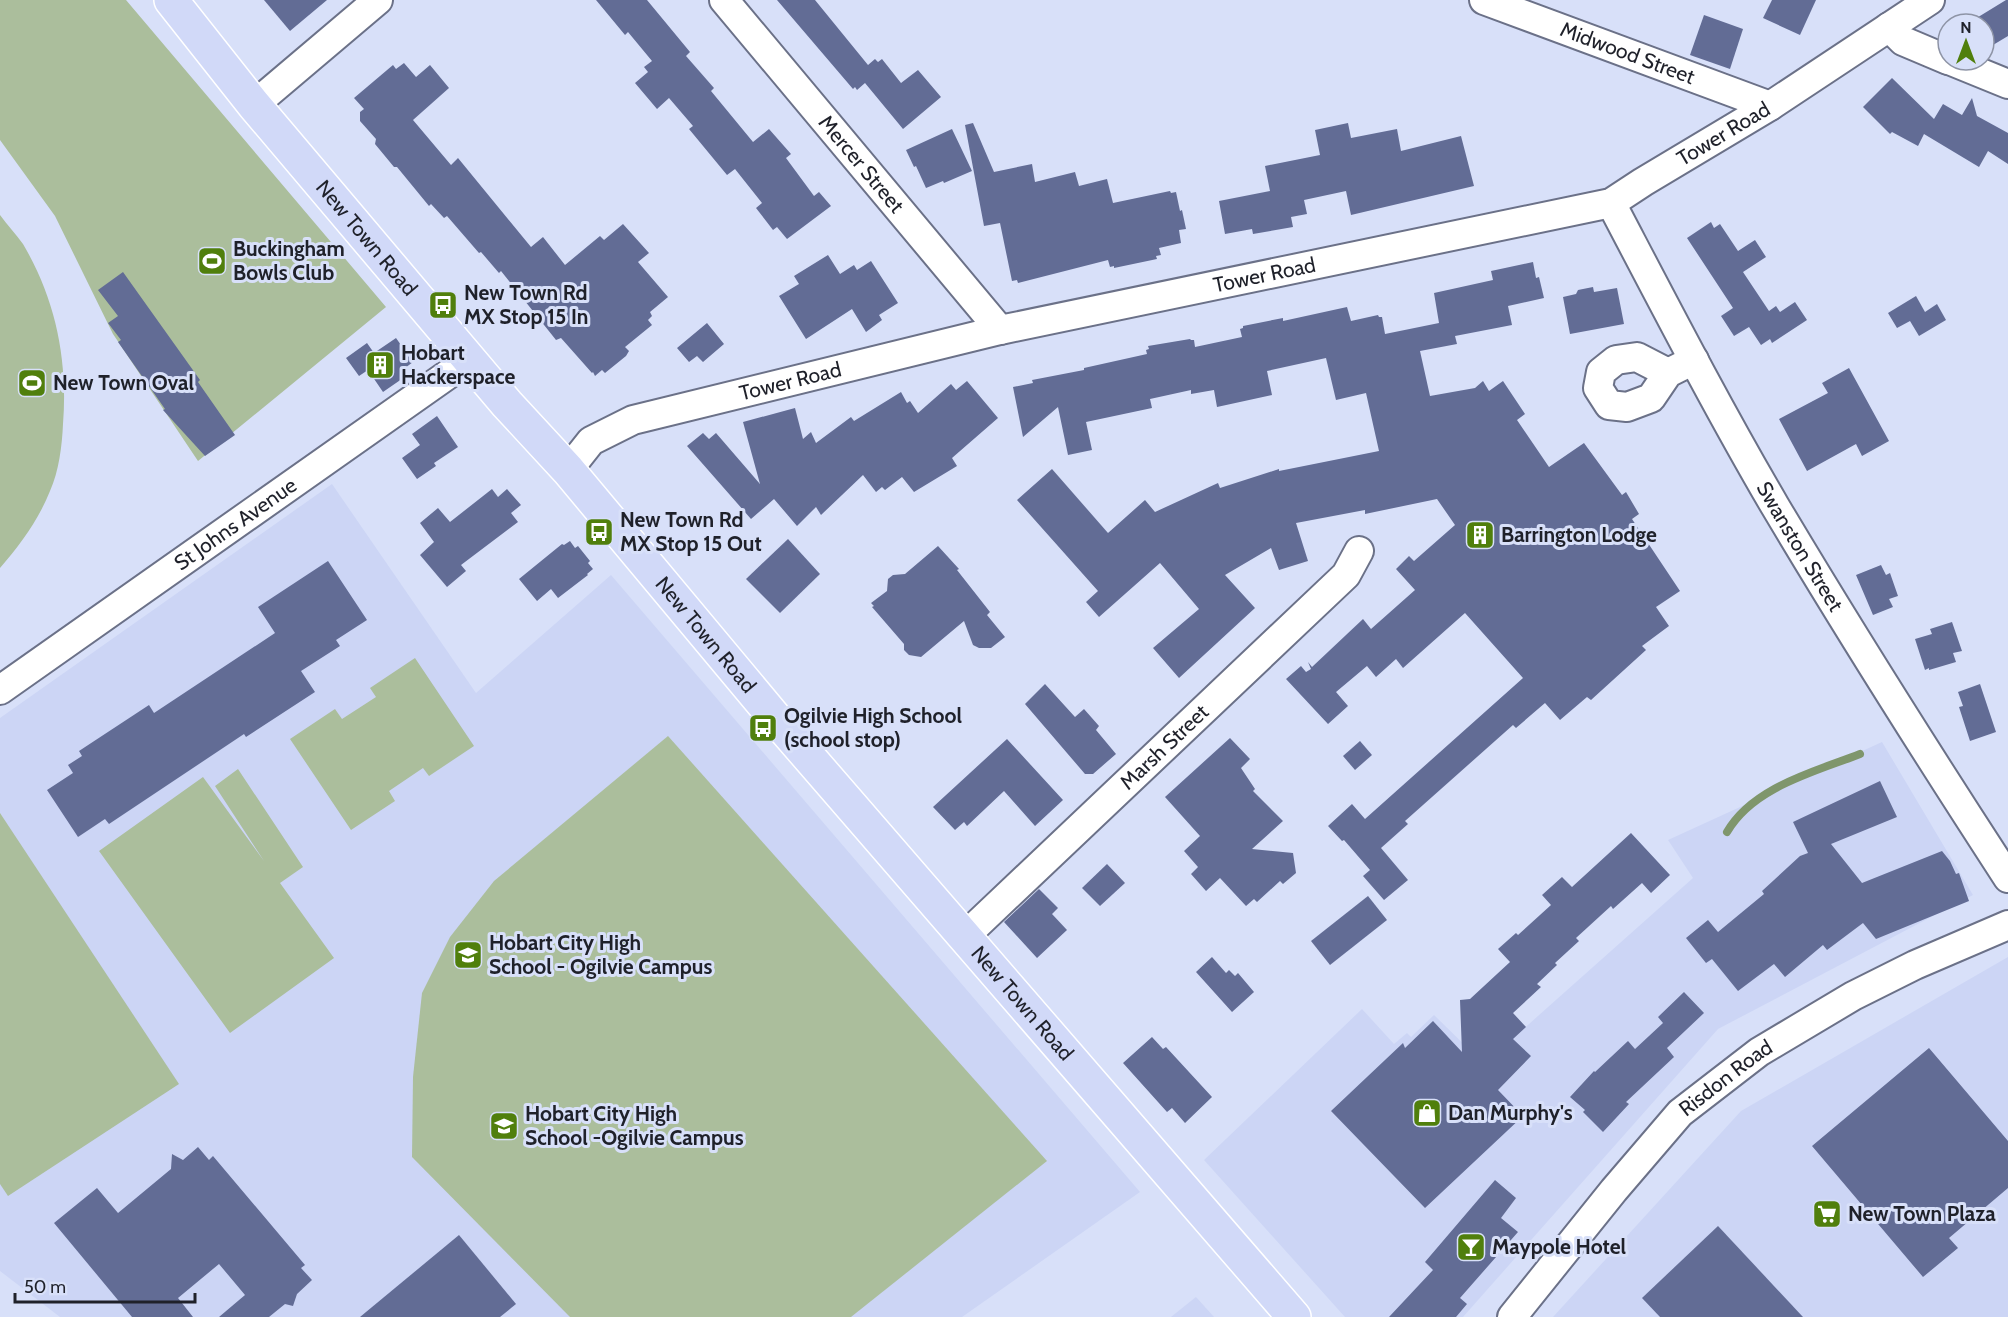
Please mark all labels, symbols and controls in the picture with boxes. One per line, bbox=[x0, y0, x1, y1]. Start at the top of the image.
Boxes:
north arrow bbox=[1936, 12, 1996, 72]
street label: Midwood Street bbox=[1557, 16, 1698, 89]
text: N bbox=[1960, 18, 1972, 37]
street label: Tower Road bbox=[1672, 96, 1774, 171]
street label: Mercer Street bbox=[814, 110, 910, 218]
street label: New Town Road bbox=[311, 175, 423, 300]
place label: Buckingham Bowls Club bbox=[233, 236, 345, 285]
sports icon: Buckingham Bowls Club bbox=[196, 245, 228, 277]
street label: Tower Road bbox=[1211, 252, 1318, 297]
place label: New Town Rd MX Stop 15 In bbox=[464, 280, 588, 329]
bus stop icon: New Town Rd MX Stop 15 In bbox=[427, 289, 459, 321]
place label: Hobart Hackerspace bbox=[401, 340, 515, 389]
building icon: Hobart Hackerspace bbox=[364, 349, 396, 381]
street label: Tower Road bbox=[737, 356, 844, 405]
sports icon: New Town Oval bbox=[16, 367, 48, 399]
place label: New Town Oval bbox=[53, 370, 195, 395]
street label: St Johns Avenue bbox=[169, 472, 301, 575]
street label: Swanston Street bbox=[1752, 477, 1849, 616]
place label: New Town Rd MX Stop 15 Out bbox=[620, 507, 762, 556]
bus stop icon: New Town Rd MX Stop 15 Out bbox=[583, 516, 615, 548]
building icon: Barrington Lodge bbox=[1464, 519, 1496, 551]
place label: Barrington Lodge bbox=[1501, 522, 1657, 547]
street label: New Town Road bbox=[650, 571, 761, 698]
street label: Marsh Street bbox=[1115, 699, 1213, 795]
place label: Ogilvie High School (school stop) bbox=[784, 703, 963, 752]
bus stop icon: Ogilvie High School (school stop) bbox=[747, 712, 779, 744]
place label: Hobart City High School - Ogilvie Campus bbox=[489, 930, 712, 979]
school or university icon: Hobart City High School - Ogilvie Campus bbox=[452, 939, 484, 971]
street label: New Town Road bbox=[966, 941, 1079, 1065]
street label: Risdon Road bbox=[1674, 1034, 1777, 1121]
shop icon: Dan Murphy's bbox=[1411, 1097, 1443, 1129]
place label: Dan Murphy's bbox=[1448, 1100, 1573, 1125]
place label: Hobart City High School -Ogilvie Campus bbox=[525, 1101, 744, 1150]
school or university icon: Hobart City High School -Ogilvie Campus bbox=[488, 1110, 520, 1142]
supermarket icon: New Town Plaza bbox=[1811, 1198, 1843, 1230]
place label: New Town Plaza bbox=[1848, 1201, 1996, 1226]
bar icon: Maypole Hotel bbox=[1455, 1231, 1487, 1263]
place label: Maypole Hotel bbox=[1492, 1234, 1627, 1259]
scale bar bbox=[15, 1266, 195, 1304]
text: 50 m bbox=[24, 1276, 66, 1298]

